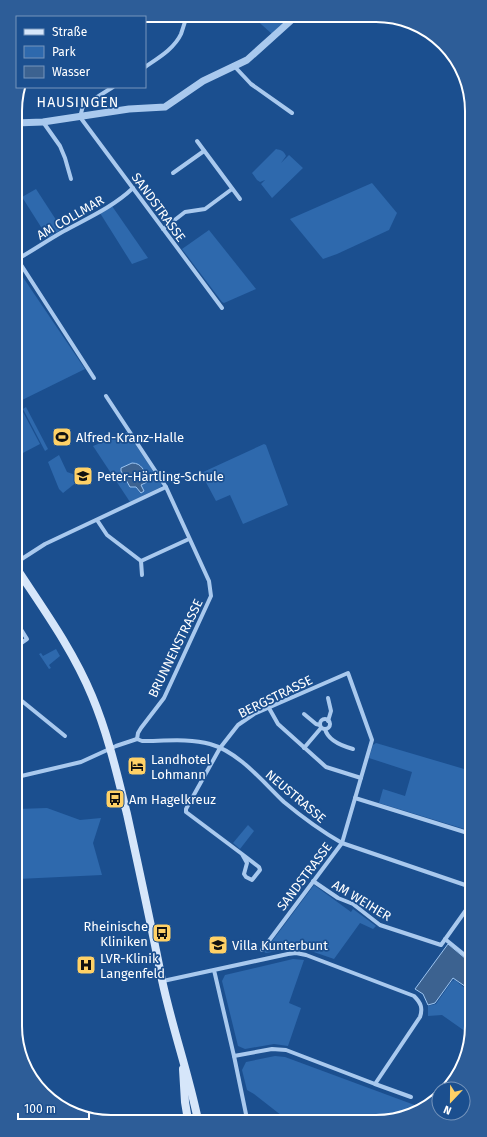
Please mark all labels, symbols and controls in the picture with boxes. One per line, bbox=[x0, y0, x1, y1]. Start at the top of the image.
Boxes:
legend bbox=[16, 16, 146, 88]
text: Straße bbox=[52, 25, 87, 39]
text: Park bbox=[52, 45, 76, 59]
text: Wasser bbox=[52, 65, 91, 79]
district label: HAUSINGEN bbox=[37, 94, 119, 111]
street label: SANDSTRASSE bbox=[129, 170, 189, 245]
street label: AM COLLMAR bbox=[34, 192, 107, 243]
sports icon: Alfred-Kranz-Halle bbox=[51, 426, 73, 448]
place label: Alfred-Kranz-Halle bbox=[76, 430, 184, 445]
school or university icon: Peter-Härtling-Schule bbox=[72, 465, 94, 487]
place label: Peter-Härtling-Schule bbox=[97, 469, 224, 484]
street label: BRUNNENSTRASSE bbox=[145, 597, 206, 700]
street label: BERGSTRASSE bbox=[236, 672, 315, 721]
place label: Landhotel Lohmann bbox=[151, 752, 211, 782]
hotel icon: Landhotel Lohmann bbox=[126, 755, 148, 777]
street label: NEUSTRASSE bbox=[262, 767, 329, 826]
bus stop icon: Am Hagelkreuz bbox=[104, 788, 126, 810]
place label: Am Hagelkreuz bbox=[129, 792, 216, 807]
street label: SANDSTRASSE bbox=[274, 839, 335, 913]
street label: AM WEIHER bbox=[330, 877, 394, 924]
place label: Rheinische Kliniken bbox=[83, 919, 148, 949]
bus stop icon: Rheinische Kliniken bbox=[151, 922, 173, 944]
school or university icon: Villa Kunterbunt bbox=[207, 934, 229, 956]
place label: Villa Kunterbunt bbox=[232, 938, 328, 953]
place label: LVR-Klinik Langenfeld bbox=[100, 951, 165, 981]
hospital icon: LVR-Klinik Langenfeld bbox=[75, 954, 97, 976]
north arrow bbox=[431, 1081, 471, 1121]
scale bar bbox=[18, 1095, 89, 1121]
text: 100 m bbox=[24, 1102, 56, 1116]
text: N bbox=[442, 1102, 453, 1117]

